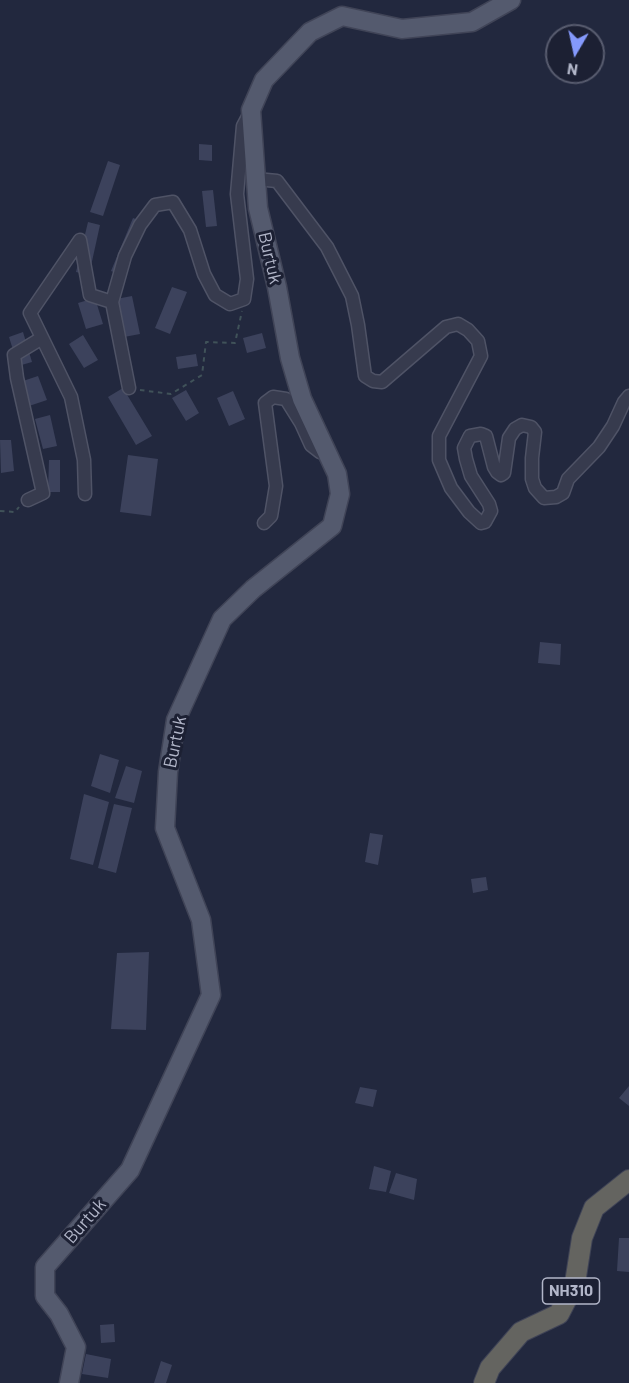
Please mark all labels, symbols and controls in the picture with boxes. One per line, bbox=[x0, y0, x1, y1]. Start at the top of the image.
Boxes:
north arrow bbox=[545, 24, 605, 84]
text: N bbox=[566, 60, 579, 81]
street label: Burtuk bbox=[254, 230, 286, 286]
street label: Burtuk bbox=[159, 714, 191, 770]
street label: Burtuk bbox=[60, 1194, 110, 1248]
road number: NH310 bbox=[542, 1278, 600, 1304]

